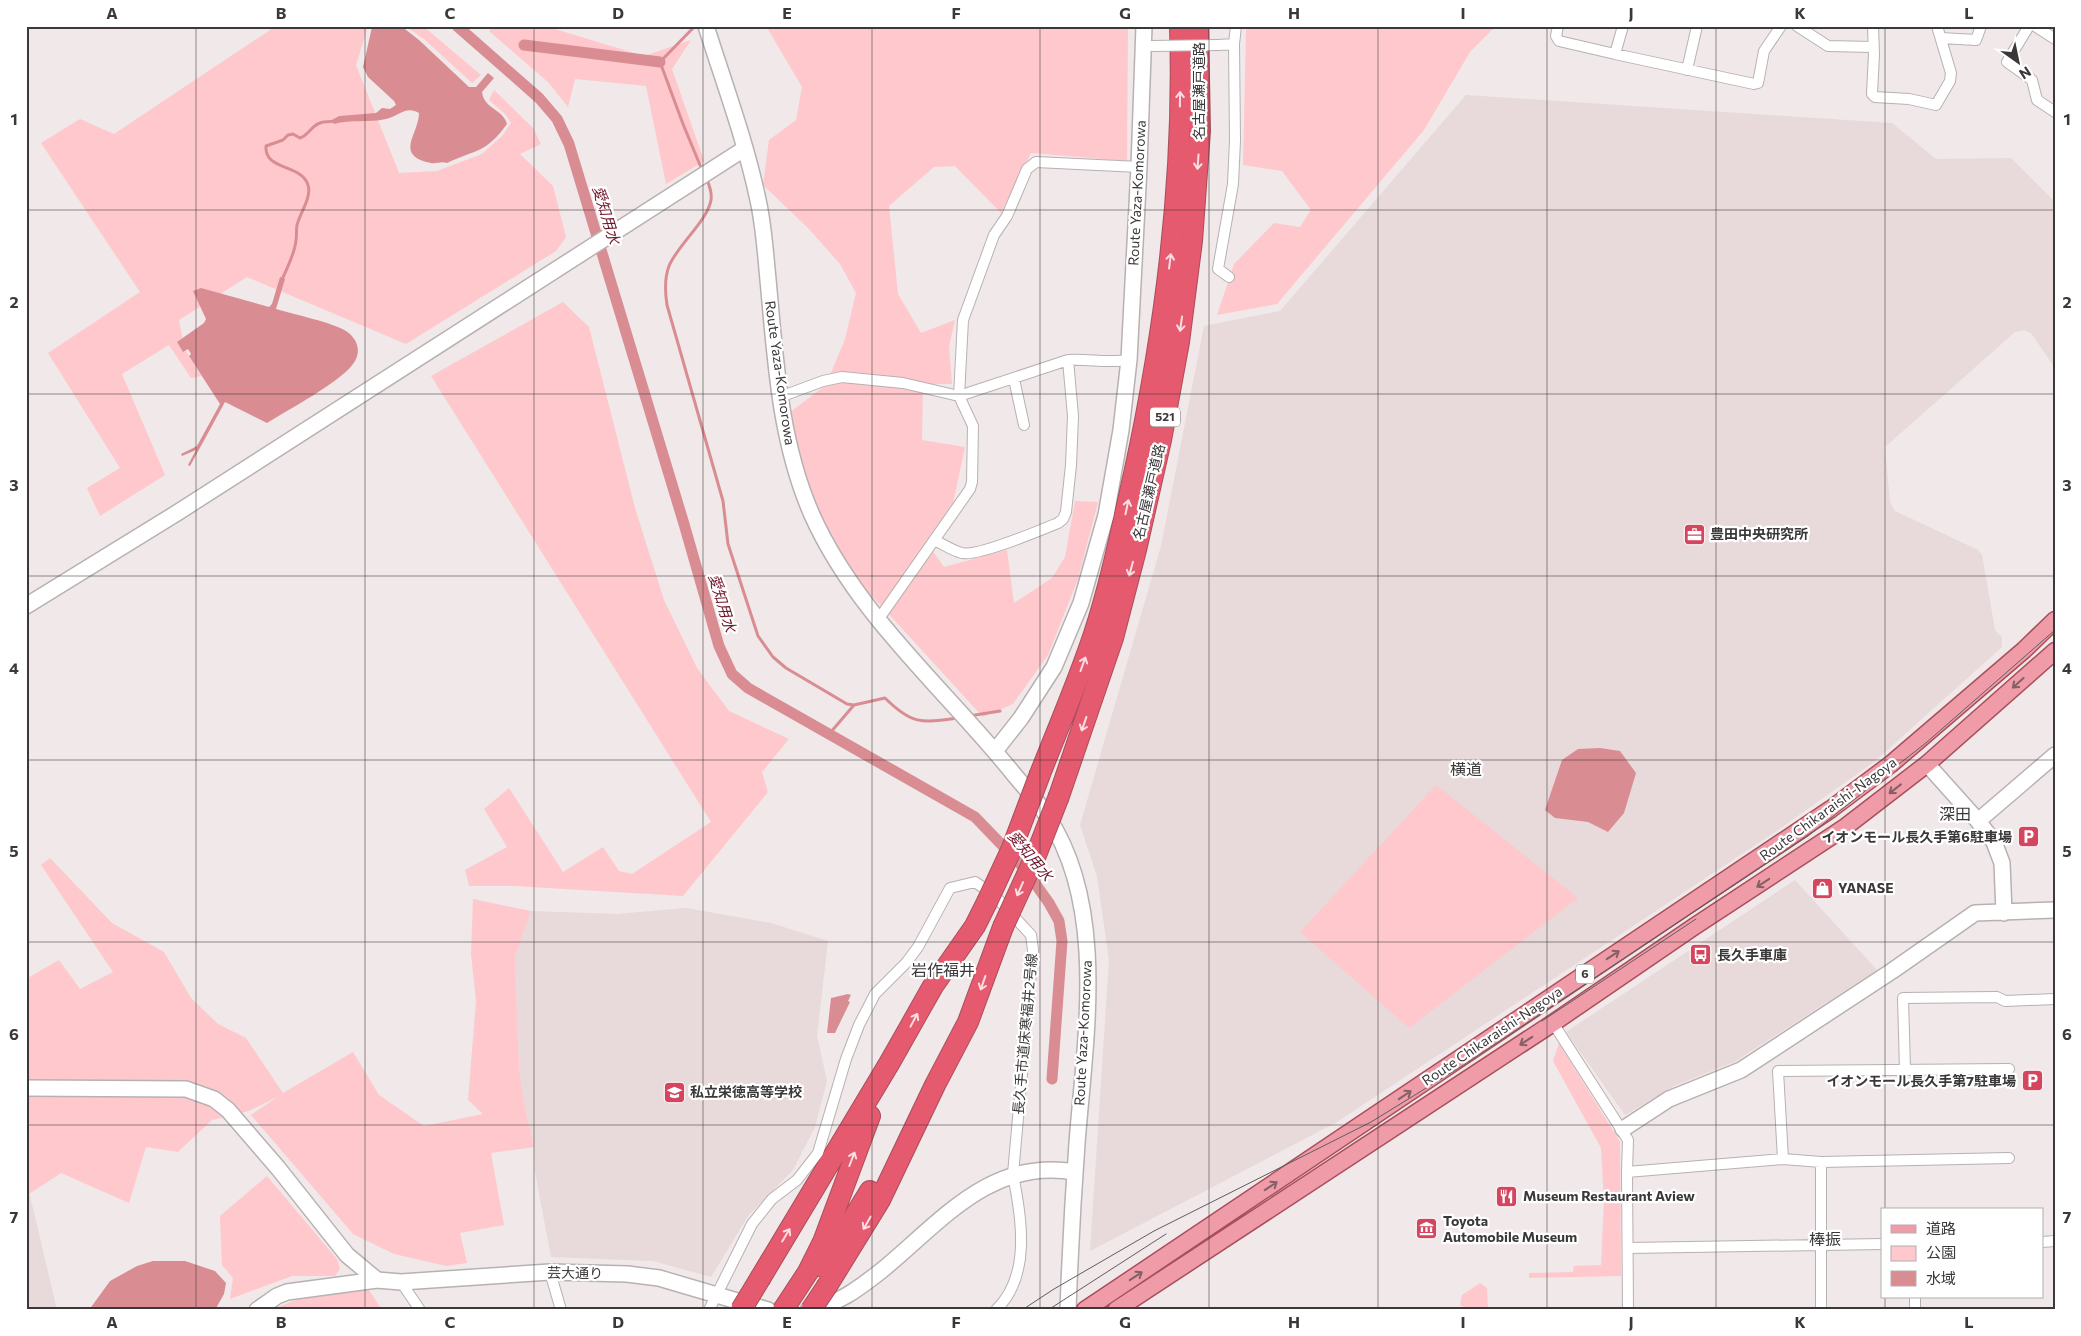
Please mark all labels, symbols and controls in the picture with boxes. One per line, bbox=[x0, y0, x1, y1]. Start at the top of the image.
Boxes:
text: A bbox=[106, 3, 118, 22]
text: B bbox=[276, 3, 287, 22]
text: C bbox=[445, 3, 456, 22]
text: D bbox=[612, 3, 624, 22]
text: E bbox=[782, 3, 792, 22]
text: F bbox=[951, 3, 961, 22]
text: G bbox=[1119, 3, 1131, 22]
text: H bbox=[1288, 3, 1300, 22]
text: I bbox=[1460, 3, 1466, 22]
text: J bbox=[1628, 3, 1634, 22]
text: K bbox=[1794, 3, 1806, 22]
text: L bbox=[1964, 3, 1974, 22]
north arrow bbox=[1994, 38, 2044, 88]
street label: 名古屋瀬戸道路 bbox=[1190, 42, 1207, 140]
text: N bbox=[2016, 63, 2034, 83]
one-way arrow bbox=[1175, 92, 1185, 108]
text: 1 bbox=[10, 109, 18, 128]
text: 1 bbox=[2063, 109, 2071, 128]
street label: Route Yaza-Komorowa bbox=[1124, 120, 1149, 266]
one-way arrow bbox=[1193, 154, 1203, 170]
water label: 愛知用水 bbox=[590, 183, 625, 248]
one-way arrow bbox=[1165, 254, 1175, 270]
text: 2 bbox=[9, 292, 19, 311]
text: 2 bbox=[2062, 292, 2072, 311]
street label: Route Yaza-Komorowa bbox=[762, 300, 799, 446]
one-way arrow bbox=[1176, 316, 1186, 332]
road number: 521 bbox=[1150, 408, 1180, 427]
street label: 名古屋瀬戸道路 bbox=[1129, 442, 1168, 542]
text: 3 bbox=[9, 475, 19, 494]
text: 3 bbox=[2062, 475, 2072, 494]
one-way arrow bbox=[1122, 500, 1132, 516]
office icon: 豊田中央研究所 bbox=[1682, 522, 1706, 546]
place label: 豊田中央研究所 bbox=[1710, 525, 1808, 542]
one-way arrow bbox=[1126, 560, 1135, 576]
water label: 愛知用水 bbox=[706, 571, 741, 636]
one-way arrow bbox=[1079, 657, 1088, 672]
text: 4 bbox=[9, 658, 19, 677]
text: 4 bbox=[2062, 658, 2072, 677]
one-way arrow bbox=[2012, 677, 2025, 689]
one-way arrow bbox=[1079, 716, 1088, 731]
street label: Route Chikaraishi-Nagoya bbox=[1756, 753, 1899, 864]
district label: 横道 bbox=[1450, 759, 1482, 778]
one-way arrow bbox=[1889, 783, 1902, 794]
district label: 深田 bbox=[1939, 804, 1971, 823]
parking icon: イオンモール長久手第6駐車場 bbox=[2016, 825, 2040, 849]
water label: 愛知用水 bbox=[1005, 827, 1058, 886]
place label: イオンモール長久手第6駐車場 bbox=[1821, 828, 2012, 845]
text: 5 bbox=[9, 841, 19, 860]
text: 5 bbox=[2062, 841, 2072, 860]
shop icon: YANASE bbox=[1810, 876, 1834, 900]
one-way arrow bbox=[1756, 878, 1770, 888]
place label: YANASE bbox=[1838, 879, 1894, 896]
one-way arrow bbox=[1015, 881, 1024, 896]
bus stop icon: 長久手車庫 bbox=[1689, 943, 1713, 967]
place label: 長久手車庫 bbox=[1717, 946, 1787, 963]
one-way arrow bbox=[1606, 950, 1620, 961]
street label: 長久手市道床寒福井2号線 bbox=[1009, 953, 1040, 1115]
district label: 岩作福井 bbox=[911, 960, 975, 979]
street label: Route Yaza-Komorowa bbox=[1070, 960, 1095, 1106]
road number: 6 bbox=[1576, 964, 1594, 984]
one-way arrow bbox=[978, 974, 987, 990]
street label: Route Chikaraishi-Nagoya bbox=[1419, 982, 1565, 1089]
one-way arrow bbox=[909, 1013, 919, 1027]
text: 6 bbox=[9, 1024, 19, 1043]
text: 6 bbox=[2062, 1024, 2072, 1043]
one-way arrow bbox=[1519, 1036, 1533, 1046]
parking icon: イオンモール長久手第7駐車場 bbox=[2020, 1069, 2044, 1093]
place label: イオンモール長久手第7駐車場 bbox=[1826, 1072, 2016, 1089]
school or university icon: 私立栄徳高等学校 bbox=[662, 1080, 686, 1104]
place label: 私立栄徳高等学校 bbox=[690, 1083, 802, 1100]
one-way arrow bbox=[1398, 1089, 1412, 1100]
one-way arrow bbox=[849, 1152, 858, 1167]
one-way arrow bbox=[1263, 1181, 1277, 1191]
restaurant icon: Museum Restaurant Aview bbox=[1495, 1184, 1519, 1208]
place label: Museum Restaurant Aview bbox=[1523, 1187, 1695, 1204]
text: 7 bbox=[10, 1207, 19, 1226]
text: 7 bbox=[2063, 1207, 2072, 1226]
legend bbox=[1881, 1208, 2044, 1298]
place label: Toyota Automobile Museum bbox=[1443, 1212, 1577, 1245]
one-way arrow bbox=[862, 1215, 871, 1230]
museum icon: Toyota Automobile Museum bbox=[1415, 1217, 1439, 1241]
text: 道路 bbox=[1926, 1219, 1956, 1237]
one-way arrow bbox=[782, 1229, 792, 1243]
district label: 棒振 bbox=[1809, 1229, 1841, 1248]
text: 公園 bbox=[1926, 1243, 1956, 1261]
street label: 芸大通り bbox=[547, 1264, 603, 1281]
text: 水域 bbox=[1926, 1269, 1956, 1287]
one-way arrow bbox=[1128, 1271, 1142, 1281]
text: A bbox=[106, 1312, 118, 1331]
text: B bbox=[276, 1312, 287, 1331]
text: C bbox=[445, 1312, 456, 1331]
text: D bbox=[612, 1312, 624, 1331]
text: E bbox=[782, 1312, 792, 1331]
text: F bbox=[951, 1312, 961, 1331]
text: G bbox=[1119, 1312, 1131, 1331]
text: H bbox=[1288, 1312, 1300, 1331]
text: I bbox=[1460, 1312, 1466, 1331]
text: J bbox=[1628, 1312, 1634, 1331]
text: K bbox=[1794, 1312, 1806, 1331]
text: L bbox=[1964, 1312, 1974, 1331]

